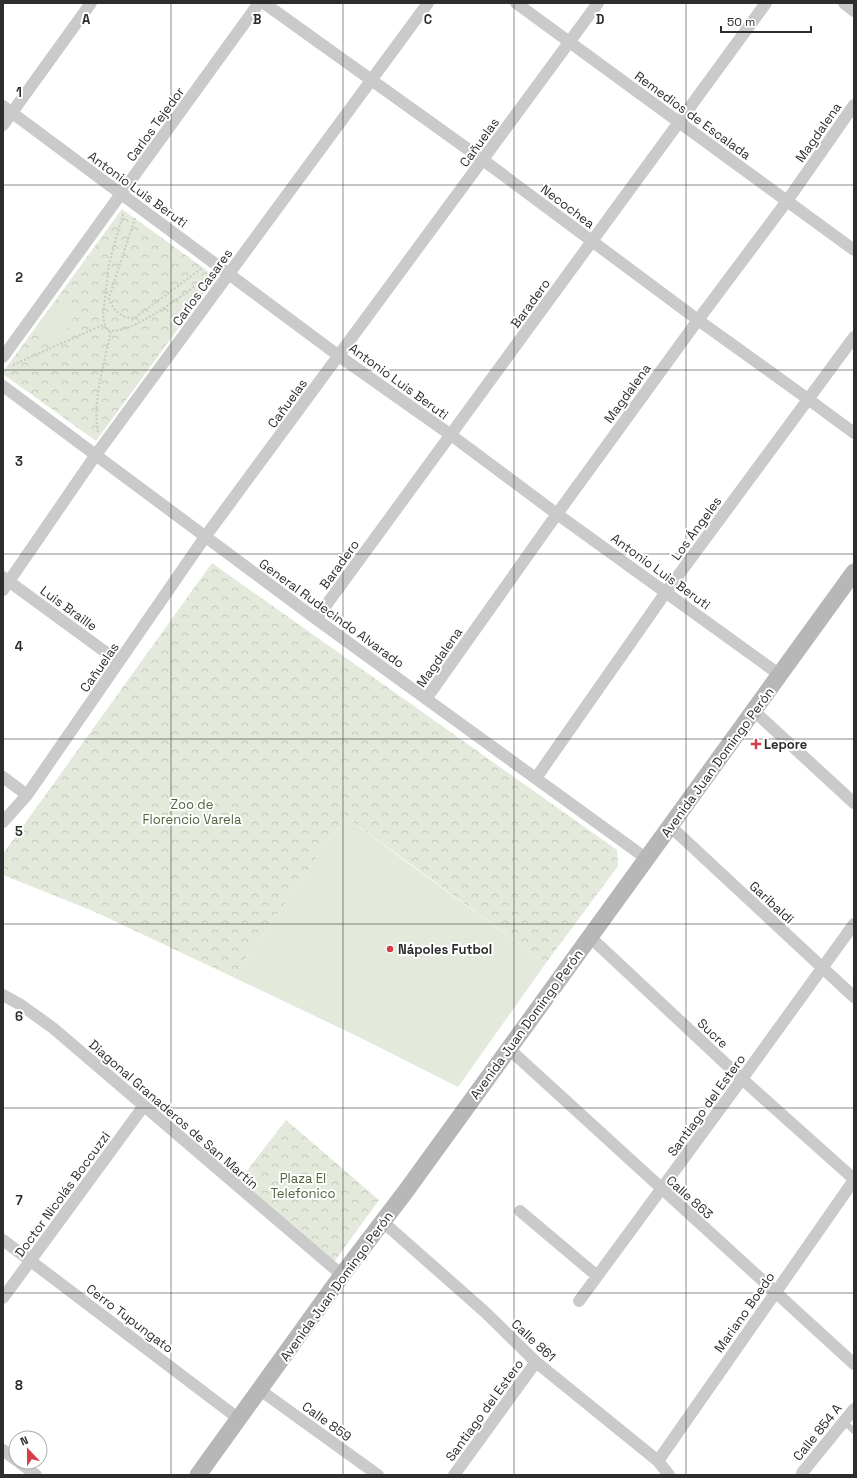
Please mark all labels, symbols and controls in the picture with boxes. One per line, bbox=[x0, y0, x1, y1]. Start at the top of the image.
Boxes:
scale bar bbox=[721, 8, 811, 34]
text: A bbox=[82, 11, 91, 28]
text: B bbox=[253, 11, 262, 28]
text: C bbox=[424, 11, 432, 28]
text: D bbox=[596, 11, 605, 28]
text: 50 m bbox=[727, 14, 755, 30]
street label: Remedios de Escalada bbox=[631, 67, 755, 164]
text: 1 bbox=[16, 84, 22, 101]
street label: Carlos Tejedor bbox=[123, 84, 188, 165]
street label: Magdalena bbox=[792, 99, 845, 165]
street label: Cañuelas bbox=[456, 114, 503, 170]
street label: Antonio Luis Beruti bbox=[85, 148, 191, 231]
street label: Necochea bbox=[537, 181, 598, 232]
street label: Carlos Casares bbox=[169, 245, 236, 329]
text: 2 bbox=[15, 269, 23, 286]
street label: Baradero bbox=[507, 275, 554, 331]
street label: Antonio Luis Beruti bbox=[346, 340, 452, 423]
street label: Magdalena bbox=[600, 360, 655, 426]
street label: Cañuelas bbox=[264, 375, 311, 431]
text: 3 bbox=[15, 453, 23, 470]
street label: Los Ángeles bbox=[667, 493, 725, 564]
street label: Antonio Luis Beruti bbox=[608, 530, 714, 613]
street label: Baradero bbox=[316, 536, 363, 592]
street label: General Rudecindo Alvarado bbox=[256, 555, 408, 672]
street label: Luis Braille bbox=[37, 582, 101, 635]
street label: Magdalena bbox=[413, 624, 466, 690]
text: 4 bbox=[15, 638, 23, 655]
street label: Cañuelas bbox=[76, 639, 123, 695]
street label: Avenida Juan Domingo Perón bbox=[657, 684, 778, 841]
place label: Lepore bbox=[764, 736, 807, 753]
marker: Lepore bbox=[751, 739, 761, 749]
park label: Zoo de Florencio Varela bbox=[143, 796, 242, 828]
text: 5 bbox=[15, 823, 23, 840]
street label: Garibaldi bbox=[746, 877, 797, 927]
place label: Nápoles Futbol bbox=[398, 941, 492, 958]
marker: Nápoles Futbol bbox=[385, 944, 395, 954]
street label: Avenida Juan Domingo Perón bbox=[466, 946, 587, 1103]
text: 6 bbox=[15, 1008, 23, 1025]
street label: Sucre bbox=[694, 1015, 732, 1052]
street label: Diagonal Granaderos de San Martín bbox=[85, 1036, 262, 1193]
street label: Santiago del Estero bbox=[664, 1051, 749, 1160]
street label: Doctor Nicolás Boccuzzi bbox=[11, 1128, 114, 1261]
park label: Plaza El Telefonico bbox=[270, 1170, 336, 1202]
street label: Calle 863 bbox=[663, 1172, 717, 1223]
text: 7 bbox=[15, 1192, 23, 1209]
street label: Avenida Juan Domingo Perón bbox=[276, 1208, 397, 1365]
street label: Mariano Boedo bbox=[710, 1269, 778, 1356]
street label: Cerro Tupungato bbox=[83, 1280, 177, 1357]
street label: Calle 861 bbox=[508, 1315, 559, 1365]
street label: Santiago del Estero bbox=[442, 1356, 527, 1465]
text: 8 bbox=[15, 1377, 23, 1394]
street label: Calle 859 bbox=[299, 1398, 355, 1445]
street label: Calle 854 A bbox=[789, 1400, 846, 1464]
north arrow bbox=[8, 1430, 48, 1470]
text: N bbox=[18, 1433, 30, 1449]

